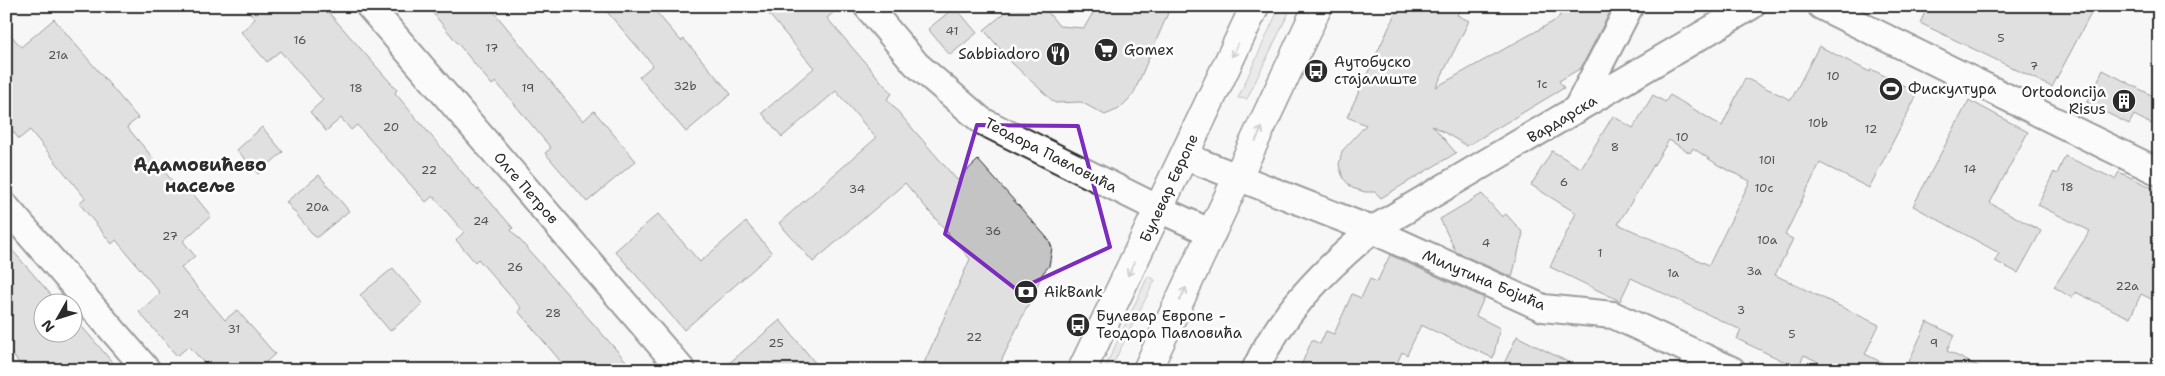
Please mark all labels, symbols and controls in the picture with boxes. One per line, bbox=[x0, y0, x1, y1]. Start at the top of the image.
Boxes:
house number: 41 bbox=[946, 23, 958, 39]
house number: 5 bbox=[1997, 30, 2005, 46]
house number: 16 bbox=[293, 32, 307, 48]
supermarket icon: Gomex bbox=[1093, 37, 1119, 63]
house number: 17 bbox=[486, 40, 498, 56]
place label: Gomex bbox=[1124, 40, 1174, 60]
restaurant icon: Sabbiadoro bbox=[1045, 41, 1071, 67]
one-way arrow bbox=[1229, 42, 1239, 57]
place label: Sabbiadoro bbox=[958, 44, 1040, 64]
house number: 21a bbox=[48, 47, 68, 63]
place label: Аутобуско стајалиште bbox=[1334, 52, 1417, 89]
bus stop icon: Аутобуско стајалиште bbox=[1303, 58, 1329, 84]
house number: 7 bbox=[2030, 58, 2038, 74]
house number: 10 bbox=[1826, 68, 1840, 84]
house number: 1c bbox=[1536, 76, 1548, 92]
sports icon: Фискултура bbox=[1878, 76, 1904, 102]
house number: 32b bbox=[673, 78, 697, 94]
place label: Фискултура bbox=[1908, 79, 1997, 99]
house number: 18 bbox=[349, 80, 363, 96]
house number: 19 bbox=[522, 80, 534, 96]
place label: Ortodoncija Risus bbox=[2021, 82, 2107, 119]
building icon: Ortodoncija Risus bbox=[2111, 88, 2137, 114]
street label: Вардарска bbox=[1524, 90, 1601, 148]
street label: Теодора Павловића bbox=[981, 113, 1121, 197]
house number: 10b bbox=[1808, 115, 1828, 131]
house number: 20 bbox=[383, 119, 399, 135]
house number: 12 bbox=[1865, 121, 1877, 137]
one-way arrow bbox=[1254, 127, 1264, 142]
house number: 10 bbox=[1675, 129, 1689, 145]
street label: Булевар Европе bbox=[1135, 130, 1203, 246]
house number: 8 bbox=[1611, 139, 1619, 155]
street label: Олге Петров bbox=[489, 148, 563, 228]
house number: 10i bbox=[1759, 152, 1775, 168]
district label: Адамовићево насеље bbox=[133, 153, 267, 198]
house number: 14 bbox=[1964, 161, 1976, 177]
house number: 22 bbox=[421, 162, 437, 178]
house number: 6 bbox=[1560, 174, 1568, 190]
house number: 18 bbox=[2060, 179, 2074, 195]
house number: 10c bbox=[1754, 180, 1774, 196]
house number: 34 bbox=[849, 181, 865, 197]
house number: 20a bbox=[305, 199, 329, 215]
house number: 24 bbox=[473, 213, 489, 229]
house number: 36 bbox=[985, 223, 1001, 239]
house number: 27 bbox=[162, 228, 178, 244]
house number: 10a bbox=[1757, 232, 1778, 248]
house number: 4 bbox=[1482, 235, 1490, 251]
street label: Милутина Бојића bbox=[1419, 245, 1549, 315]
house number: 1 bbox=[1597, 245, 1603, 261]
house number: 26 bbox=[507, 259, 523, 275]
one-way arrow bbox=[1125, 261, 1135, 276]
house number: 3a bbox=[1746, 263, 1762, 279]
house number: 1a bbox=[1667, 265, 1680, 281]
house number: 22a bbox=[2115, 278, 2139, 294]
bank icon: AikBank bbox=[1013, 279, 1039, 305]
place label: AikBank bbox=[1044, 282, 1103, 302]
one-way arrow bbox=[1178, 287, 1188, 302]
north arrow bbox=[32, 294, 82, 344]
house number: 3 bbox=[1737, 302, 1745, 318]
house number: 28 bbox=[545, 305, 561, 321]
house number: 29 bbox=[173, 306, 189, 322]
place label: Булевар Европе - Теодора Павловића bbox=[1096, 306, 1243, 343]
bus stop icon: Булевар Европе - Теодора Павловића bbox=[1065, 312, 1091, 338]
text: N bbox=[37, 316, 58, 336]
house number: 31 bbox=[228, 321, 240, 337]
house number: 5 bbox=[1788, 326, 1796, 342]
house number: 22 bbox=[966, 329, 982, 345]
house number: 25 bbox=[768, 335, 784, 351]
house number: 9 bbox=[1930, 335, 1938, 351]

